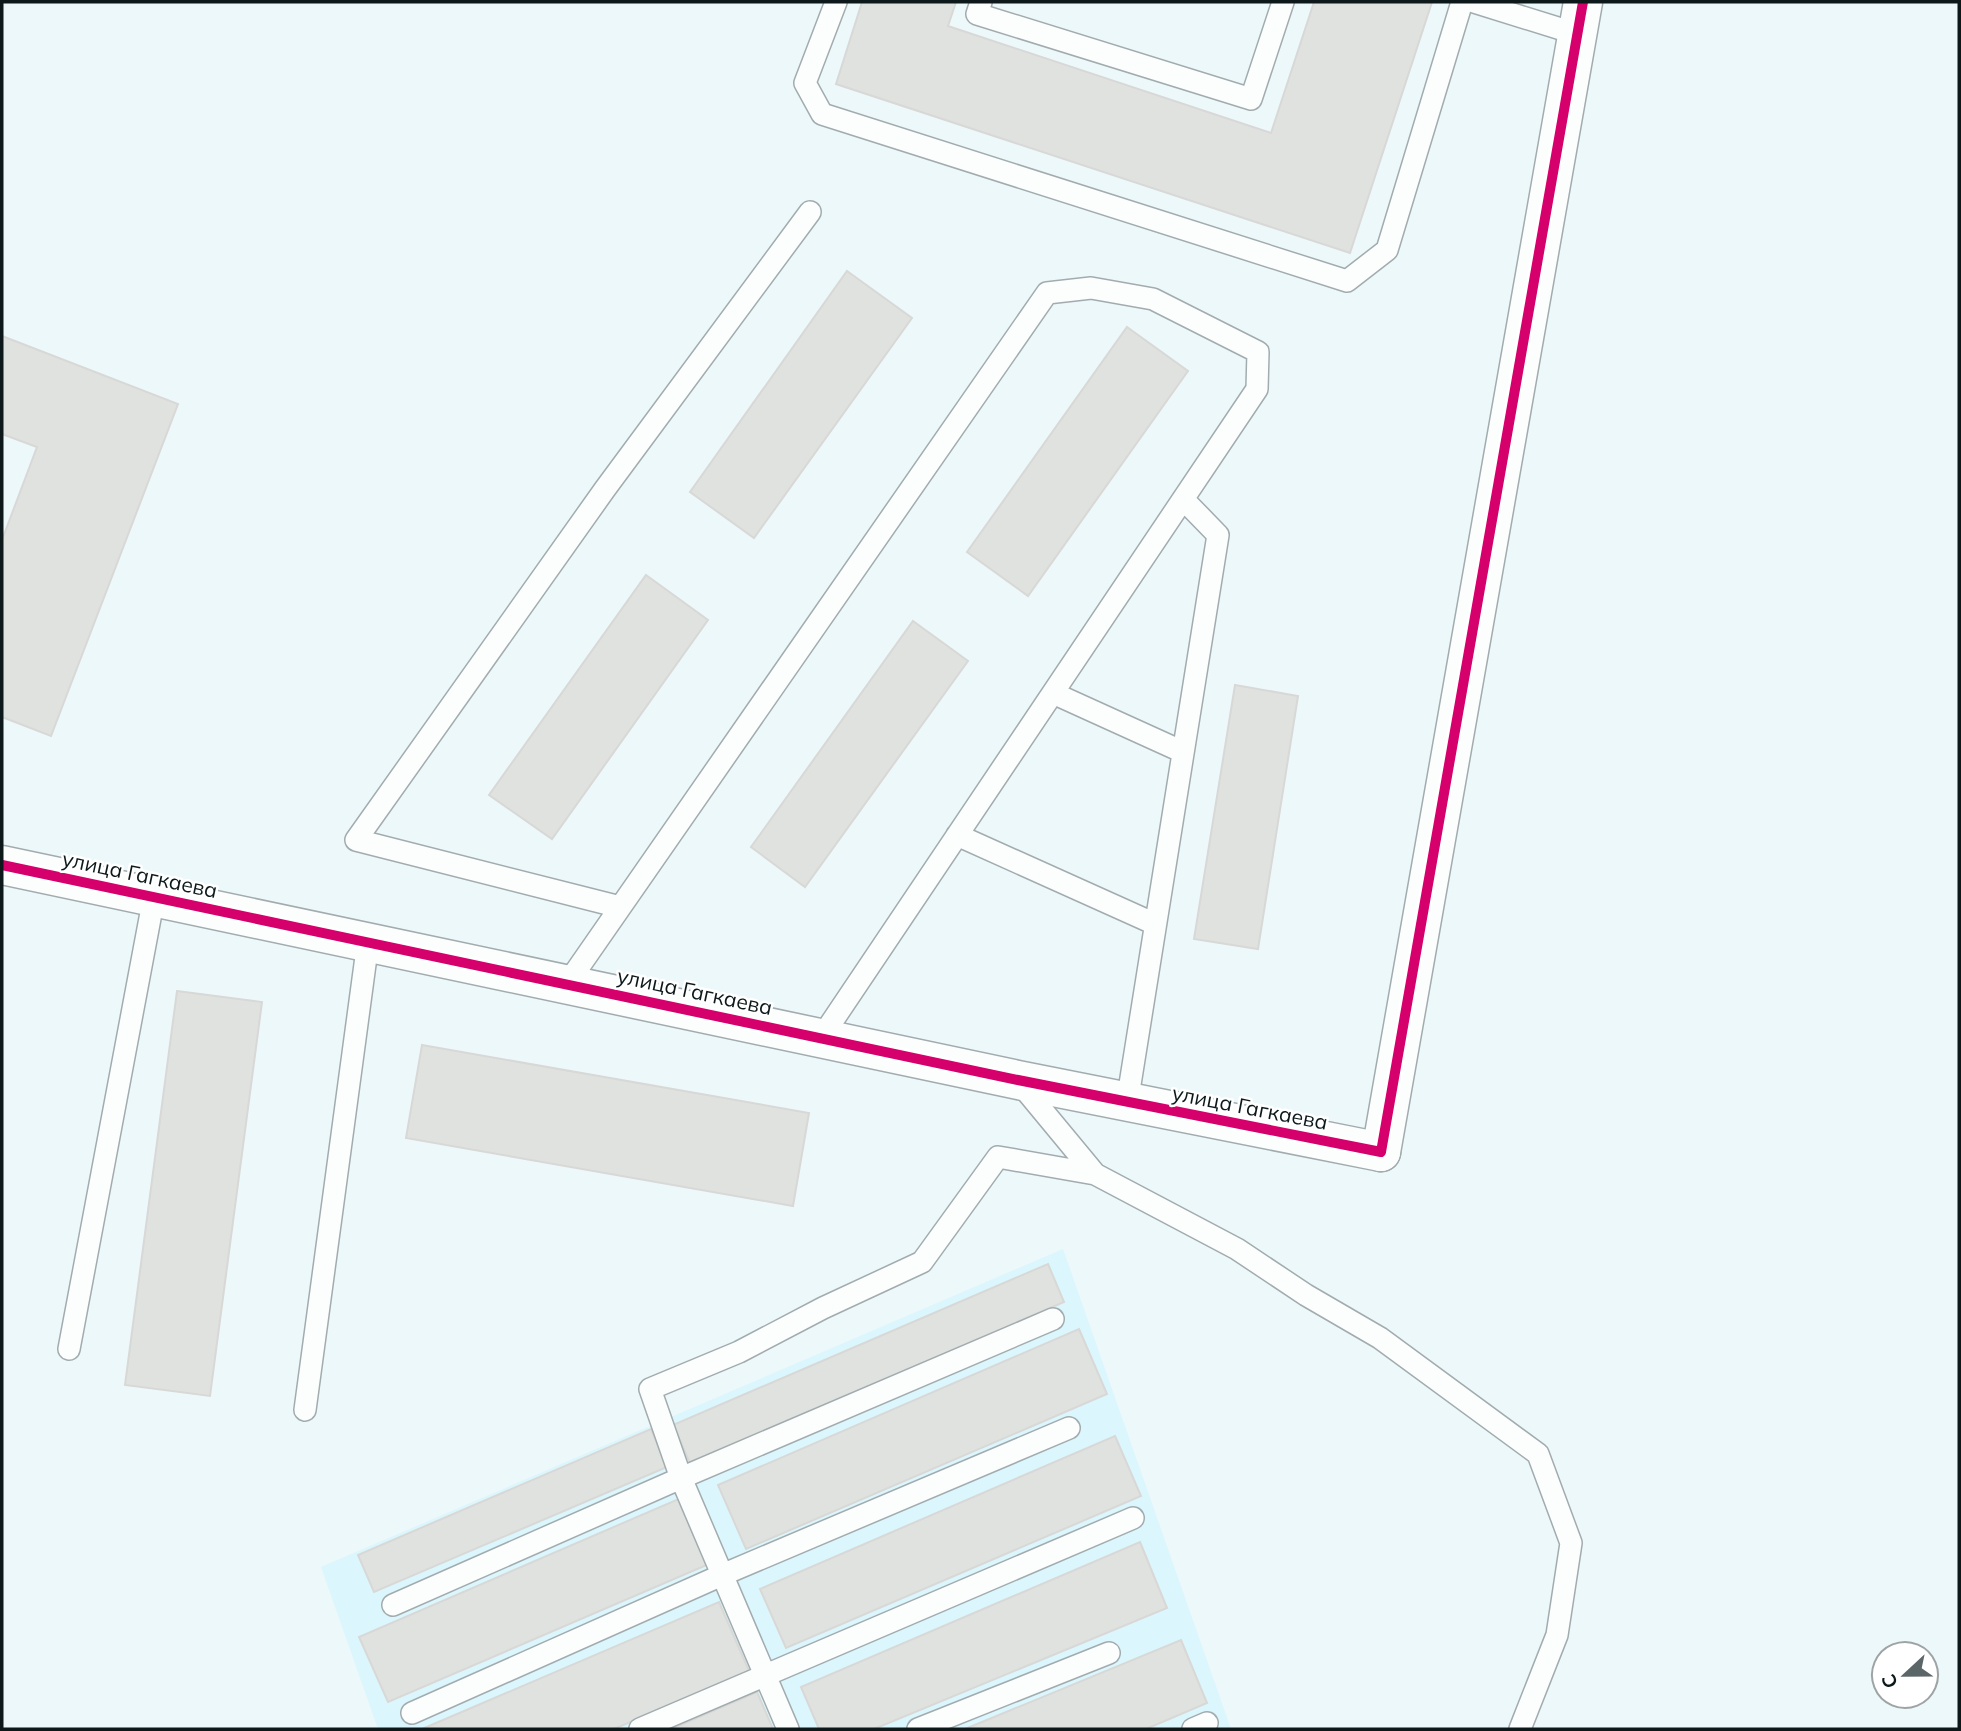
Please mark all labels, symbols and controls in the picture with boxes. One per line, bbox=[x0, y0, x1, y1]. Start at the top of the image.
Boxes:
street label: улица Гагкаева bbox=[60, 845, 220, 903]
street label: улица Гагкаева bbox=[615, 962, 775, 1020]
street label: улица Гагкаева bbox=[1170, 1079, 1330, 1135]
north arrow bbox=[1870, 1640, 1940, 1710]
text: С bbox=[1876, 1671, 1903, 1692]

